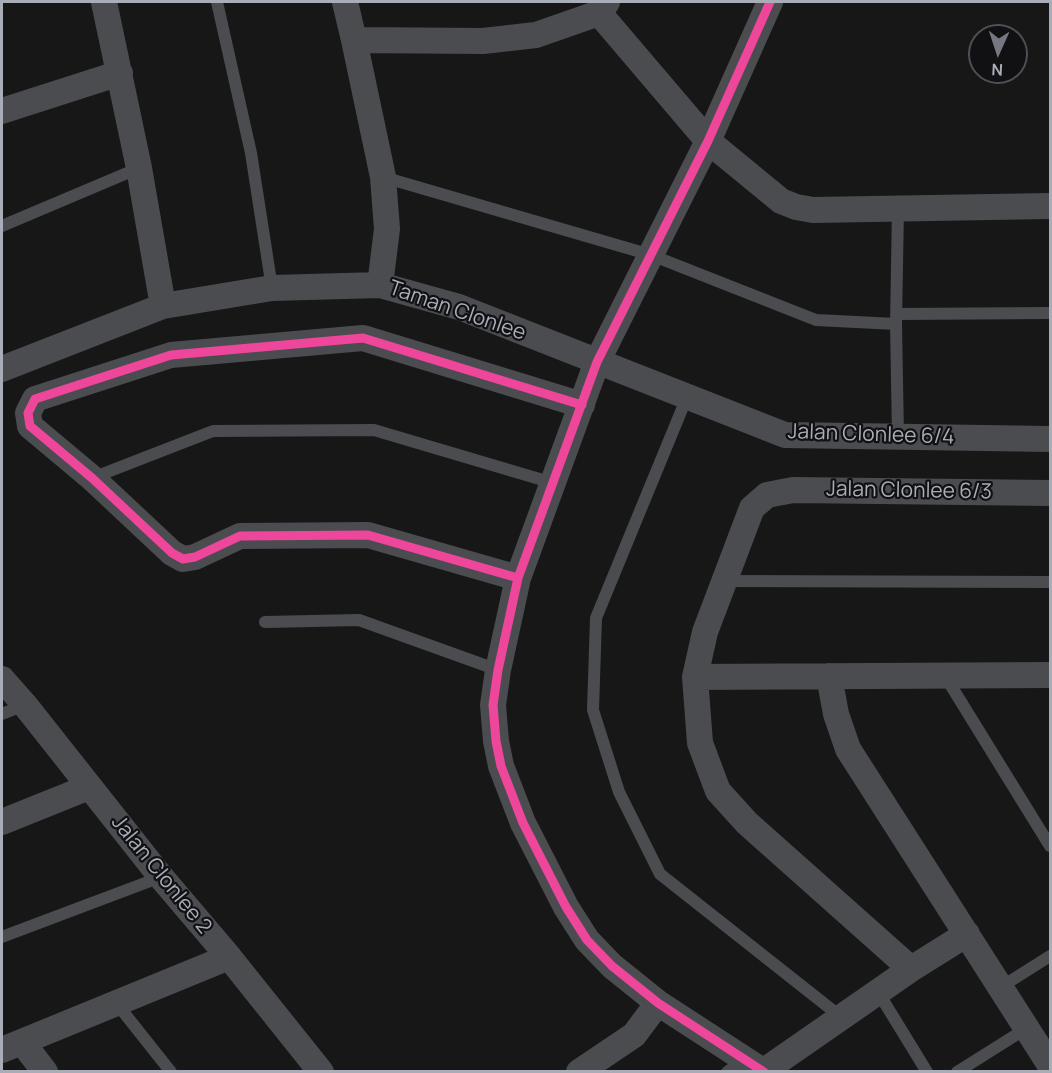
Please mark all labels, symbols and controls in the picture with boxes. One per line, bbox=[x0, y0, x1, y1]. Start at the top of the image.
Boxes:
north arrow bbox=[968, 24, 1028, 84]
text: N bbox=[991, 59, 1003, 81]
street label: Taman Clonlee bbox=[385, 276, 529, 346]
street label: Jalan Clonlee 6/4 bbox=[787, 419, 955, 451]
street label: Jalan Clonlee 6/3 bbox=[826, 477, 992, 505]
street label: Jalan Clonlee 2 bbox=[106, 811, 216, 939]

